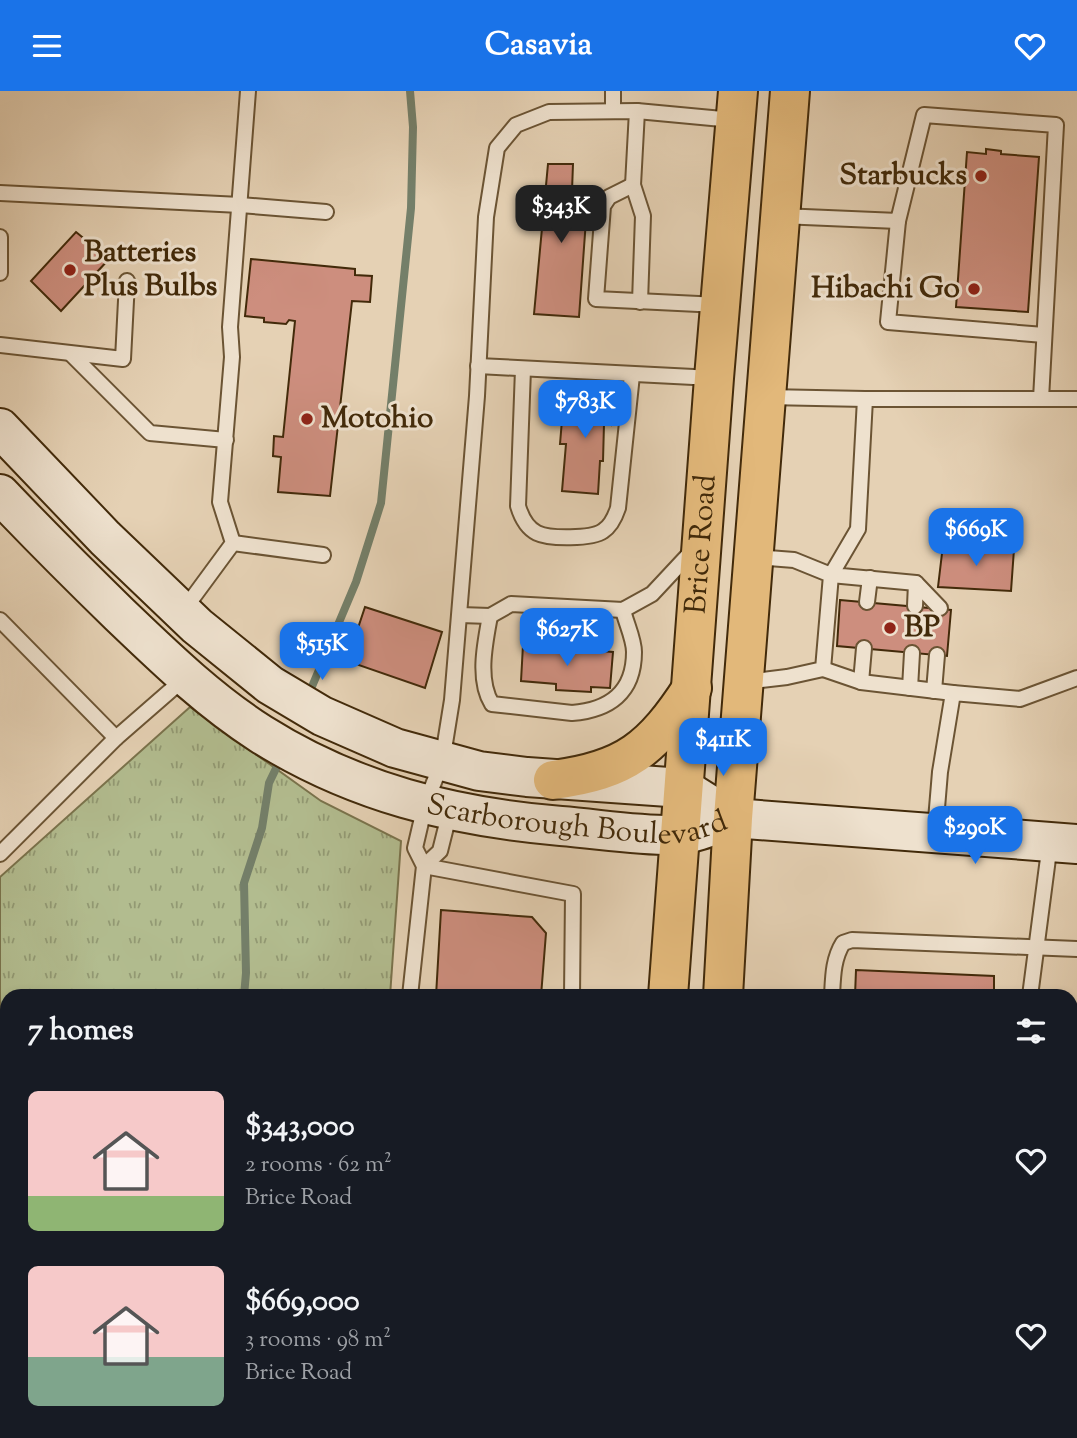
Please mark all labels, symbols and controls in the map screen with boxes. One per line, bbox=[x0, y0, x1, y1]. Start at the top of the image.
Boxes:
text: Casavia bbox=[485, 23, 592, 69]
icon: menu bbox=[28, 27, 66, 65]
icon: heart bbox=[1011, 27, 1049, 65]
place label: Starbucks bbox=[839, 155, 967, 198]
marker: Starbucks bbox=[973, 168, 989, 184]
pin: $343K bbox=[512, 185, 610, 245]
text: $343K bbox=[531, 191, 591, 224]
place label: Batteries Plus Bulbs bbox=[84, 232, 218, 309]
marker: Batteries Plus Bulbs bbox=[62, 262, 78, 278]
place label: Hibachi Go bbox=[811, 268, 960, 311]
marker: Hibachi Go bbox=[966, 281, 982, 297]
pin: $783K bbox=[536, 381, 634, 440]
text: $783K bbox=[554, 386, 616, 419]
place label: Motohio bbox=[321, 398, 433, 441]
marker: Motohio bbox=[299, 411, 315, 427]
street label: Brice Road bbox=[675, 473, 728, 616]
pin: $669K bbox=[927, 509, 1025, 568]
text: $669K bbox=[945, 514, 1007, 547]
place label: BP bbox=[904, 607, 940, 650]
pin: $627K bbox=[518, 609, 616, 668]
text: $627K bbox=[536, 614, 598, 647]
marker: BP bbox=[882, 620, 898, 636]
pin: $515K bbox=[273, 623, 371, 682]
text: $515K bbox=[296, 628, 348, 661]
pin: $411K bbox=[674, 719, 772, 778]
text: $411K bbox=[695, 724, 751, 757]
street label: Scarborough Boulevard bbox=[422, 783, 734, 857]
pin: $290K bbox=[926, 807, 1024, 866]
text: $290K bbox=[943, 812, 1007, 845]
text: 7 homes bbox=[28, 1010, 133, 1053]
icon: filters bbox=[1012, 1012, 1050, 1050]
text: $343,000 bbox=[245, 1106, 355, 1149]
icon: home bbox=[84, 1119, 168, 1203]
icon: heart bbox=[1012, 1142, 1050, 1180]
text: 2 rooms · 62 m² bbox=[245, 1149, 392, 1182]
text: Brice Road bbox=[245, 1182, 352, 1215]
text: $669,000 bbox=[245, 1281, 360, 1324]
icon: home bbox=[84, 1294, 168, 1378]
icon: heart bbox=[1012, 1317, 1050, 1355]
text: 3 rooms · 98 m² bbox=[245, 1324, 391, 1357]
text: Brice Road bbox=[245, 1357, 352, 1390]

